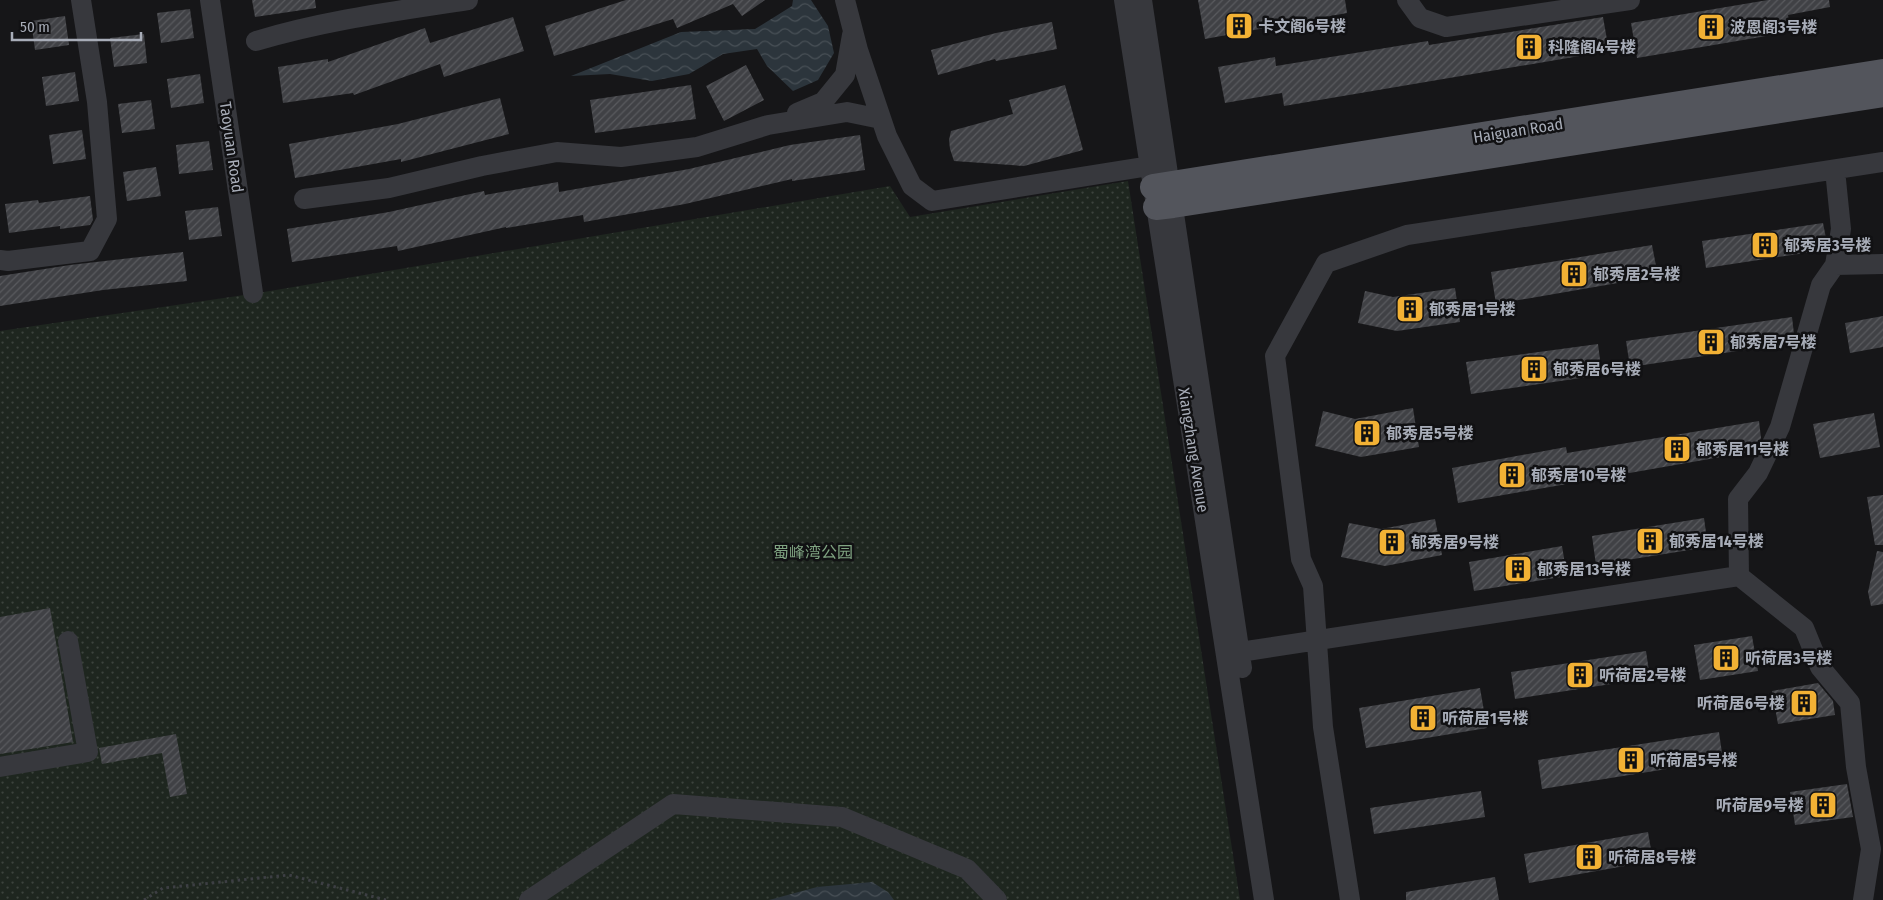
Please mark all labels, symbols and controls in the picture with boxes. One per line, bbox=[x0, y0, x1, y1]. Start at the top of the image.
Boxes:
scale bar bbox=[12, 10, 141, 42]
building icon: 卡文阁6号楼 bbox=[1224, 11, 1254, 41]
building icon: 波恩阁3号楼 bbox=[1696, 12, 1726, 42]
place label: 卡文阁6号楼 bbox=[1258, 17, 1346, 36]
text: 50 m bbox=[20, 18, 50, 36]
place label: 波恩阁3号楼 bbox=[1730, 18, 1818, 37]
building icon: 科隆阁4号楼 bbox=[1514, 32, 1544, 62]
place label: 科隆阁4号楼 bbox=[1548, 38, 1636, 57]
street label: Taoyuan Road bbox=[216, 100, 247, 194]
street label: Haiguan Road bbox=[1472, 114, 1564, 147]
building icon: 郁秀居3号楼 bbox=[1750, 230, 1780, 260]
place label: 郁秀居3号楼 bbox=[1784, 236, 1872, 255]
building icon: 郁秀居2号楼 bbox=[1559, 259, 1589, 289]
place label: 郁秀居2号楼 bbox=[1593, 265, 1680, 284]
building icon: 郁秀居1号楼 bbox=[1395, 294, 1425, 324]
place label: 郁秀居1号楼 bbox=[1429, 300, 1516, 319]
building icon: 郁秀居7号楼 bbox=[1696, 327, 1726, 357]
place label: 郁秀居7号楼 bbox=[1730, 333, 1817, 352]
building icon: 郁秀居6号楼 bbox=[1519, 354, 1549, 384]
place label: 郁秀居6号楼 bbox=[1553, 360, 1641, 379]
street label: Xiangzhang Avenue bbox=[1174, 386, 1213, 514]
building icon: 郁秀居5号楼 bbox=[1352, 418, 1382, 448]
place label: 郁秀居5号楼 bbox=[1386, 424, 1474, 443]
building icon: 郁秀居11号楼 bbox=[1662, 434, 1692, 464]
place label: 郁秀居11号楼 bbox=[1696, 440, 1789, 459]
building icon: 郁秀居10号楼 bbox=[1497, 460, 1527, 490]
place label: 郁秀居10号楼 bbox=[1531, 466, 1627, 485]
building icon: 郁秀居14号楼 bbox=[1635, 526, 1665, 556]
building icon: 郁秀居9号楼 bbox=[1377, 527, 1407, 557]
place label: 郁秀居14号楼 bbox=[1669, 532, 1764, 551]
place label: 郁秀居9号楼 bbox=[1411, 533, 1499, 552]
park label: 蜀峰湾公园 bbox=[773, 543, 853, 562]
building icon: 郁秀居13号楼 bbox=[1503, 554, 1533, 584]
place label: 郁秀居13号楼 bbox=[1537, 560, 1631, 579]
building icon: 听荷居3号楼 bbox=[1711, 643, 1741, 673]
place label: 听荷居3号楼 bbox=[1745, 649, 1833, 668]
building icon: 听荷居2号楼 bbox=[1565, 660, 1595, 690]
place label: 听荷居2号楼 bbox=[1599, 666, 1686, 685]
building icon: 听荷居6号楼 bbox=[1789, 688, 1819, 718]
place label: 听荷居6号楼 bbox=[1697, 694, 1785, 713]
building icon: 听荷居1号楼 bbox=[1408, 703, 1438, 733]
place label: 听荷居1号楼 bbox=[1442, 709, 1529, 728]
building icon: 听荷居5号楼 bbox=[1616, 745, 1646, 775]
place label: 听荷居5号楼 bbox=[1650, 751, 1738, 770]
building icon: 听荷居9号楼 bbox=[1808, 790, 1838, 820]
place label: 听荷居9号楼 bbox=[1716, 796, 1804, 815]
building icon: 听荷居8号楼 bbox=[1574, 842, 1604, 872]
place label: 听荷居8号楼 bbox=[1608, 848, 1696, 867]

